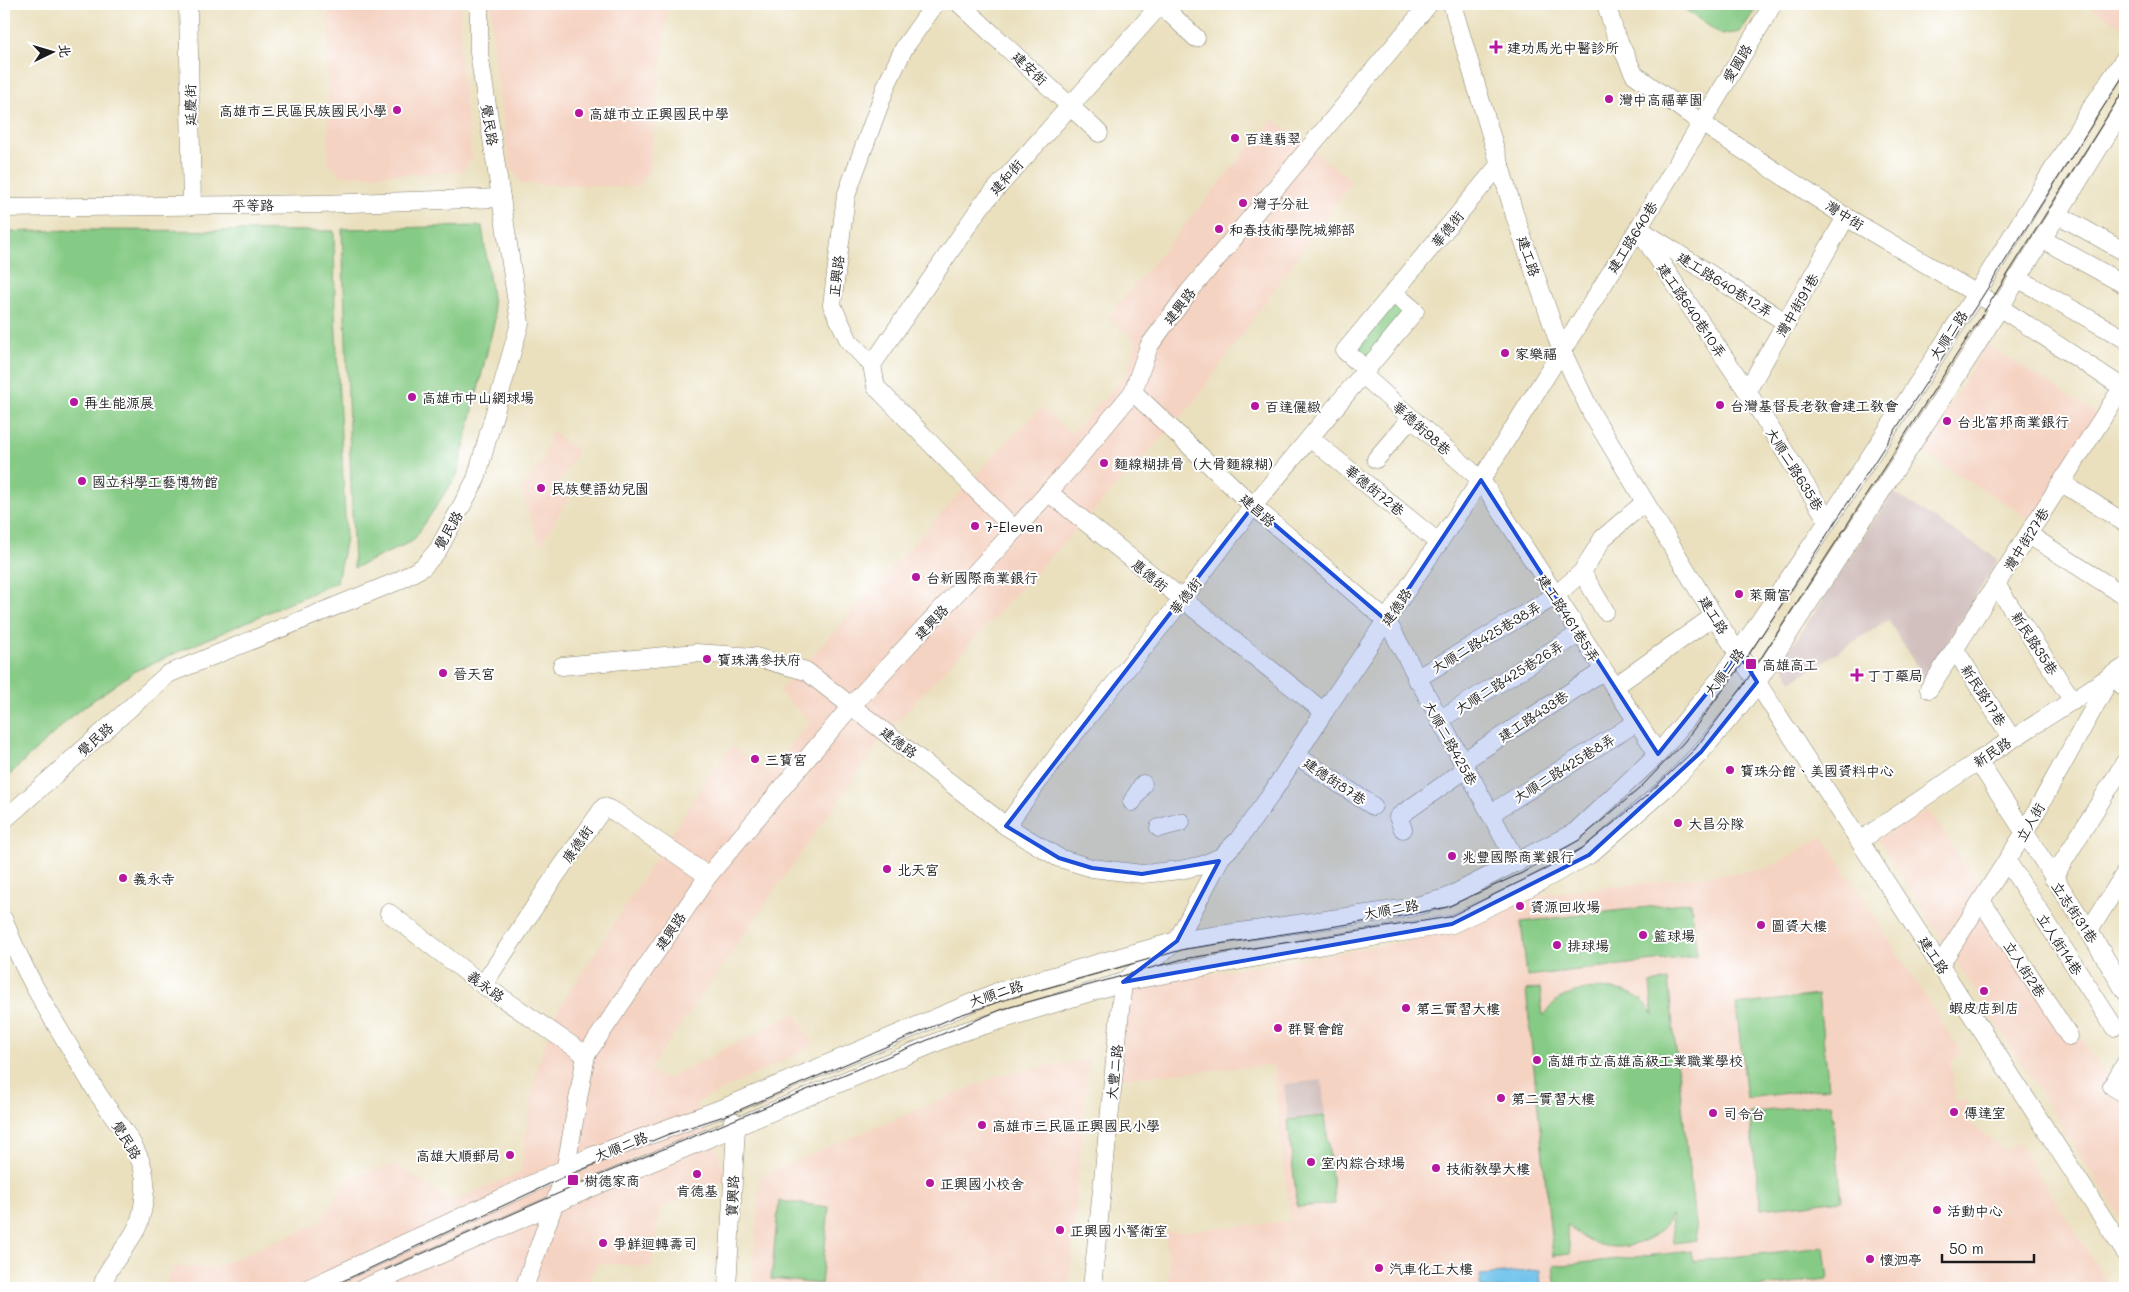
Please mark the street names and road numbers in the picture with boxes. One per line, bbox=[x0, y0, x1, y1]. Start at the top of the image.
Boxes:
street label: 愛國路 bbox=[1718, 40, 1756, 86]
street label: 建安街 bbox=[1008, 47, 1052, 89]
street label: 延慶街 bbox=[180, 84, 200, 126]
street label: 覺民路 bbox=[477, 103, 503, 147]
street label: 建和街 bbox=[985, 155, 1027, 199]
street label: 平等路 bbox=[232, 195, 274, 215]
street label: 灣中街 bbox=[1822, 196, 1868, 234]
street label: 建工路640巷 bbox=[1602, 197, 1662, 277]
street label: 華德街 bbox=[1426, 207, 1468, 251]
street label: 建工路 bbox=[1513, 233, 1545, 279]
street label: 建工路640巷12弄 bbox=[1674, 247, 1776, 321]
street label: 正興路 bbox=[824, 254, 848, 298]
street label: 建工路640巷10弄 bbox=[1653, 259, 1731, 361]
street label: 灣中街91巷 bbox=[1771, 269, 1823, 340]
street label: 建興路 bbox=[1159, 284, 1199, 328]
street label: 大順二路 bbox=[1924, 306, 1972, 364]
street label: 華德街98巷 bbox=[1389, 397, 1456, 460]
street label: 大順二路635巷 bbox=[1762, 424, 1829, 515]
street label: 華德街72巷 bbox=[1341, 460, 1410, 521]
street label: 建昌路 bbox=[1236, 489, 1280, 531]
street label: 灣中街27巷 bbox=[1999, 503, 2054, 574]
street label: 覺民路 bbox=[429, 507, 467, 553]
street label: 惠德街 bbox=[1128, 554, 1172, 596]
street label: 建工路461巷5弄 bbox=[1534, 570, 1604, 666]
street label: 華德街 bbox=[1165, 574, 1205, 618]
street label: 建德路 bbox=[1376, 584, 1416, 630]
street label: 建工路 bbox=[1695, 592, 1733, 638]
street label: 大順二路425巷38弄 bbox=[1428, 597, 1544, 677]
street label: 建興路 bbox=[910, 600, 952, 644]
street label: 新民路35巷 bbox=[2007, 607, 2063, 679]
street label: 大順二路425巷26弄 bbox=[1451, 636, 1567, 718]
street label: 大順二路 bbox=[1700, 644, 1748, 700]
street label: 新民路17巷 bbox=[1957, 660, 2012, 730]
street label: 建工路433巷 bbox=[1494, 686, 1573, 746]
street label: 大順二路425巷 bbox=[1420, 697, 1483, 790]
street label: 覺民路 bbox=[73, 718, 117, 760]
street label: 建德路 bbox=[877, 722, 921, 762]
street label: 大順二路425巷8弄 bbox=[1510, 729, 1618, 807]
street label: 新民路 bbox=[1969, 733, 2015, 771]
street label: 建德街87巷 bbox=[1300, 753, 1371, 810]
street label: 立人街 bbox=[2011, 799, 2049, 845]
street label: 康德街 bbox=[557, 821, 597, 867]
street label: 立志街31巷 bbox=[2047, 877, 2103, 947]
street label: 大順二路 bbox=[1362, 895, 1420, 923]
street label: 建興路 bbox=[650, 908, 690, 954]
street label: 立人街14巷 bbox=[2033, 909, 2088, 980]
street label: 建工路 bbox=[1915, 932, 1953, 978]
street label: 立人街2巷 bbox=[2000, 937, 2051, 1002]
street label: 義永路 bbox=[463, 966, 509, 1006]
street label: 大順二路 bbox=[966, 975, 1026, 1011]
street label: 大豐二路 bbox=[1102, 1043, 1126, 1101]
street label: 覺民路 bbox=[108, 1117, 146, 1163]
street label: 大順二路 bbox=[591, 1127, 651, 1165]
street label: 寶興路 bbox=[721, 1175, 743, 1217]

